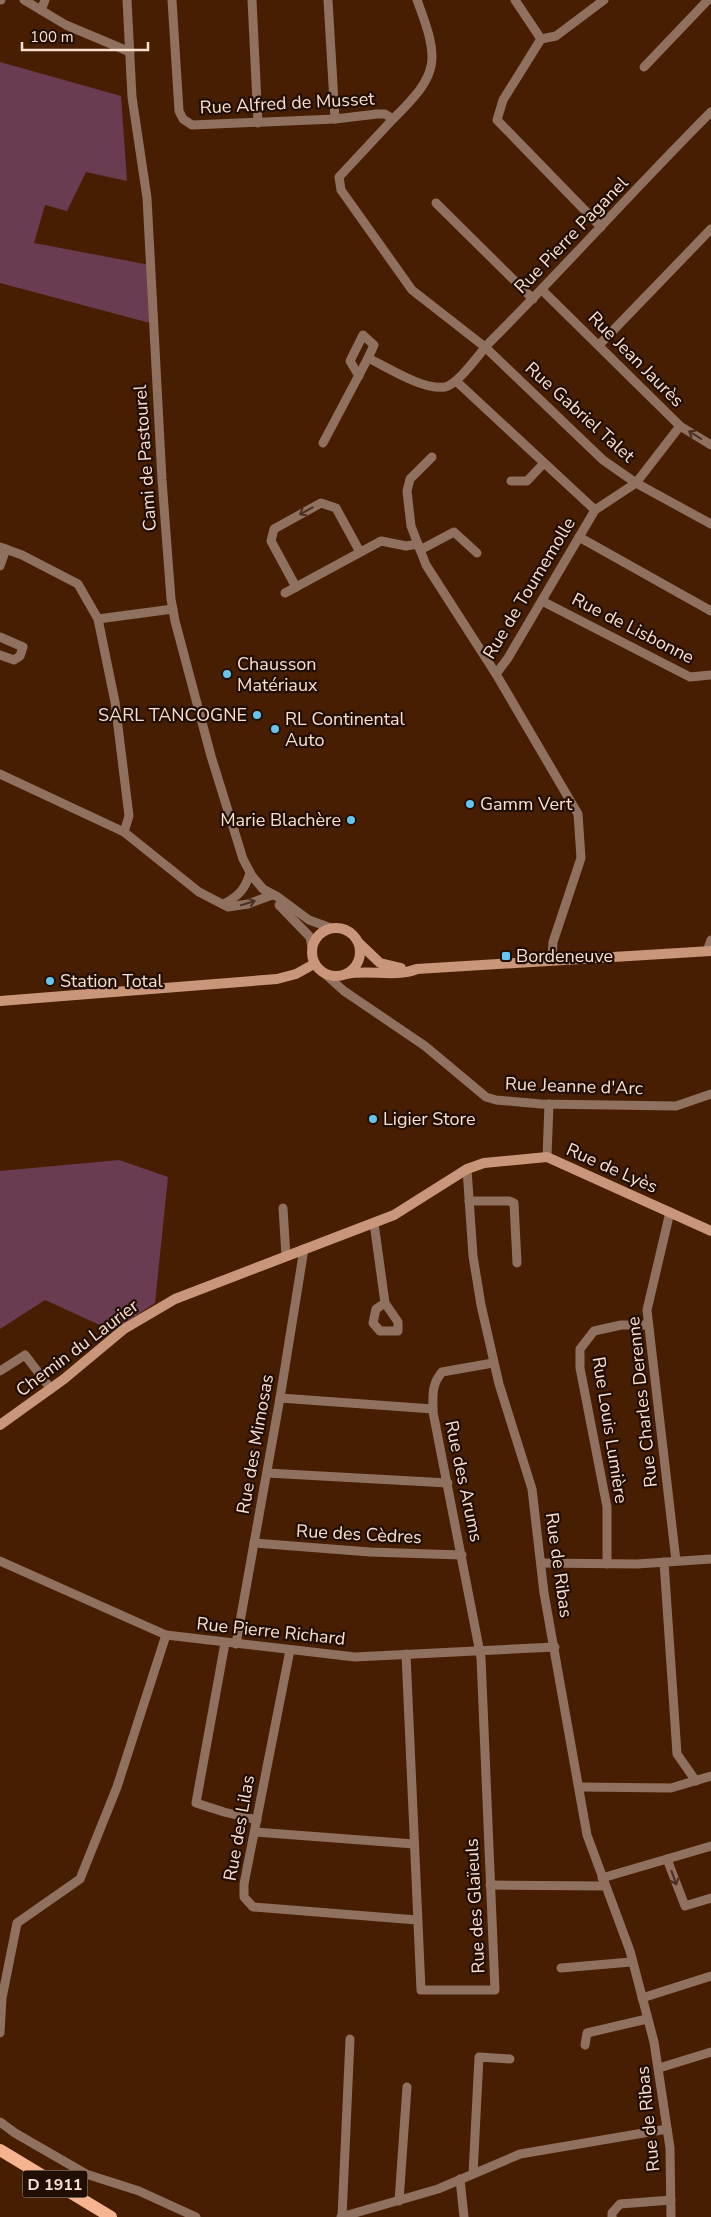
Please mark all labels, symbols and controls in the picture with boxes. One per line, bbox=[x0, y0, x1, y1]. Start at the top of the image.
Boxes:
scale bar bbox=[22, 20, 149, 52]
text: 100 m bbox=[30, 27, 74, 47]
street label: Rue Alfred de Musset bbox=[199, 86, 376, 120]
street label: Rue Pierre Paganel bbox=[509, 171, 634, 299]
street label: Rue Jean Jaurès bbox=[583, 306, 689, 412]
street label: Rue Gabriel Talet bbox=[520, 356, 640, 468]
street label: Cami de Pastourel bbox=[128, 383, 162, 532]
one-way arrow bbox=[689, 430, 703, 440]
one-way arrow bbox=[298, 506, 313, 516]
street label: Rue de Toumemolle bbox=[477, 513, 581, 663]
street label: Rue de Lisbonne bbox=[568, 587, 698, 669]
place label: Chausson Matériaux bbox=[237, 652, 318, 697]
marker: Chausson Matériaux bbox=[221, 668, 233, 680]
place label: SARL TANCOGNE bbox=[98, 703, 247, 727]
place label: RL Continental Auto bbox=[285, 707, 405, 752]
marker: SARL TANCOGNE bbox=[251, 709, 263, 721]
marker: RL Continental Auto bbox=[269, 723, 281, 735]
place label: Gamm Vert bbox=[480, 792, 573, 816]
marker: Gamm Vert bbox=[464, 798, 476, 810]
place label: Marie Blachère bbox=[220, 808, 341, 832]
marker: Marie Blachère bbox=[345, 814, 357, 826]
one-way arrow bbox=[239, 898, 255, 908]
place label: Bordeneuve bbox=[516, 944, 613, 968]
marker: Bordeneuve bbox=[500, 950, 512, 962]
place label: Station Total bbox=[60, 969, 163, 993]
marker: Station Total bbox=[44, 975, 56, 987]
street label: Rue Jeanne d'Arc bbox=[505, 1072, 643, 1100]
place label: Ligier Store bbox=[383, 1107, 475, 1131]
marker: Ligier Store bbox=[367, 1113, 379, 1125]
street label: Rue de Lyès bbox=[563, 1137, 661, 1199]
street label: Chemin du Laurier bbox=[11, 1294, 144, 1402]
street label: Rue Charles Derenne bbox=[621, 1315, 663, 1489]
street label: Rue Louis Lumière bbox=[587, 1355, 633, 1505]
street label: Rue des Mimosas bbox=[231, 1372, 279, 1516]
street label: Rue des Arums bbox=[439, 1418, 489, 1544]
street label: Rue de Ribas bbox=[540, 1511, 578, 1619]
street label: Rue des Cèdres bbox=[296, 1519, 422, 1549]
street label: Rue Pierre Richard bbox=[195, 1611, 347, 1651]
street label: Rue des Lilas bbox=[218, 1773, 260, 1883]
street label: Rue des Glaïeuls bbox=[459, 1838, 491, 1974]
one-way arrow bbox=[671, 1871, 680, 1886]
street label: Rue de Ribas bbox=[631, 2065, 665, 2173]
road number: D 1911 bbox=[22, 2170, 88, 2198]

